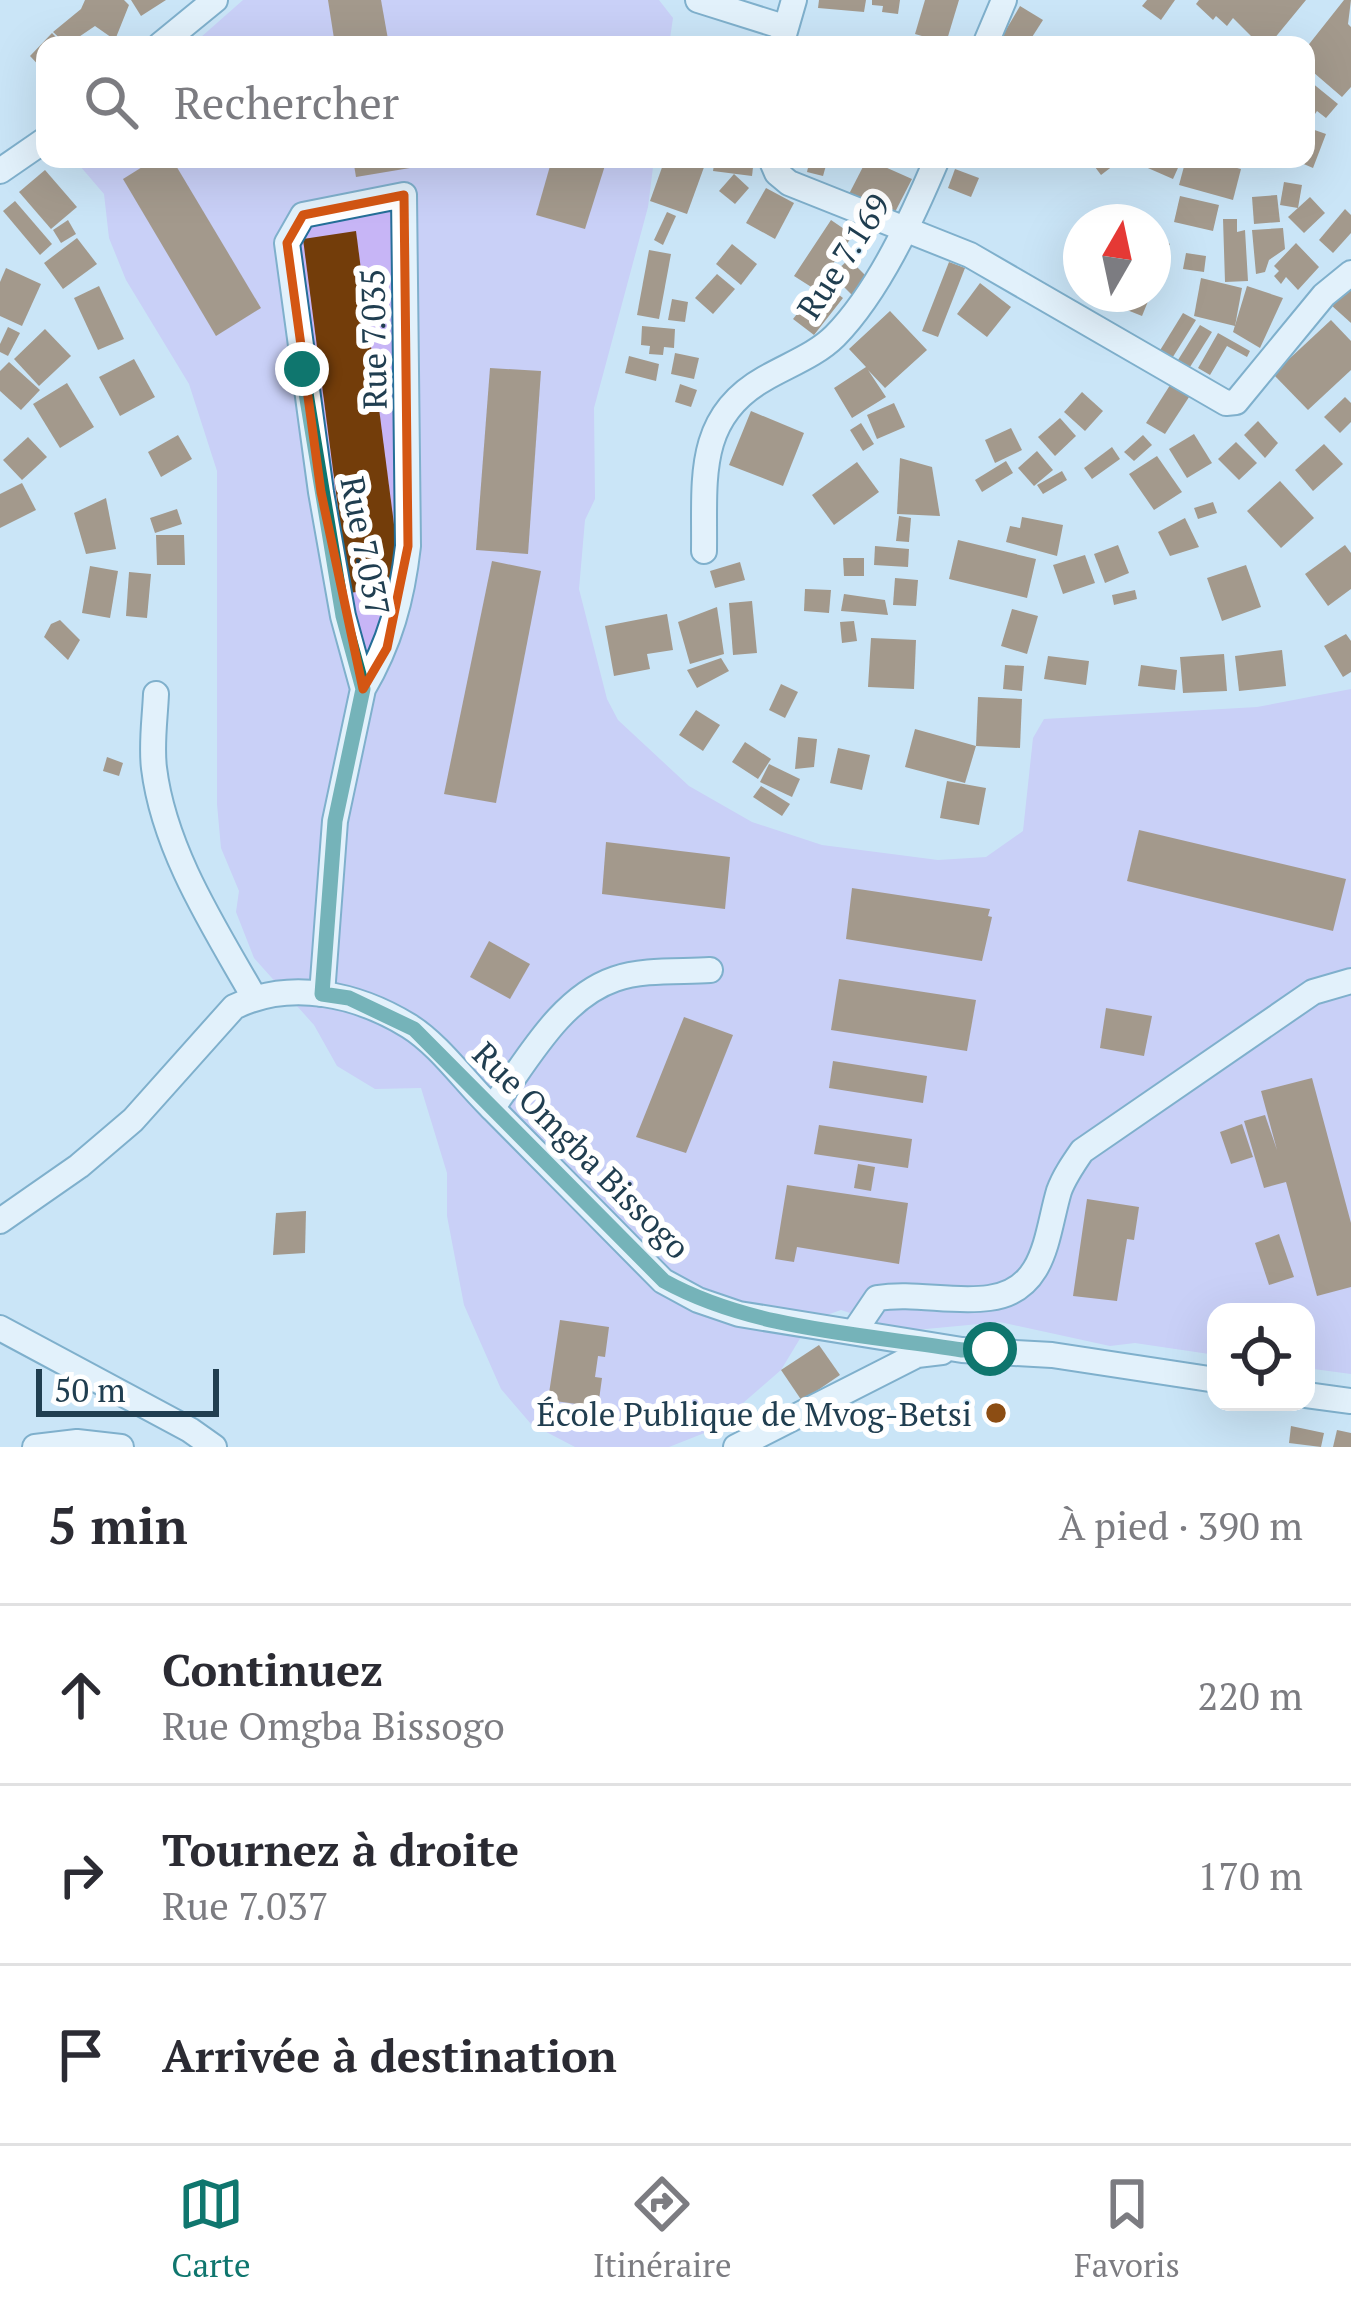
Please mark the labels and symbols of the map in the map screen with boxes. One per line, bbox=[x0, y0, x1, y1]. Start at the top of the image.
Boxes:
street label: Rue 7.169 bbox=[787, 185, 899, 327]
north arrow bbox=[1063, 204, 1171, 312]
street label: Rue 7.035 bbox=[350, 268, 396, 410]
route end bbox=[275, 342, 329, 396]
street label: Rue 7.037 bbox=[331, 473, 401, 619]
street label: Rue Omgba Bissogo bbox=[464, 1032, 700, 1268]
route start bbox=[963, 1322, 1017, 1376]
scale bar bbox=[36, 1363, 219, 1416]
place label: École Publique de Mvog-Betsi bbox=[536, 1392, 972, 1435]
marker: École Publique de Mvog-Betsi bbox=[983, 1400, 1009, 1426]

